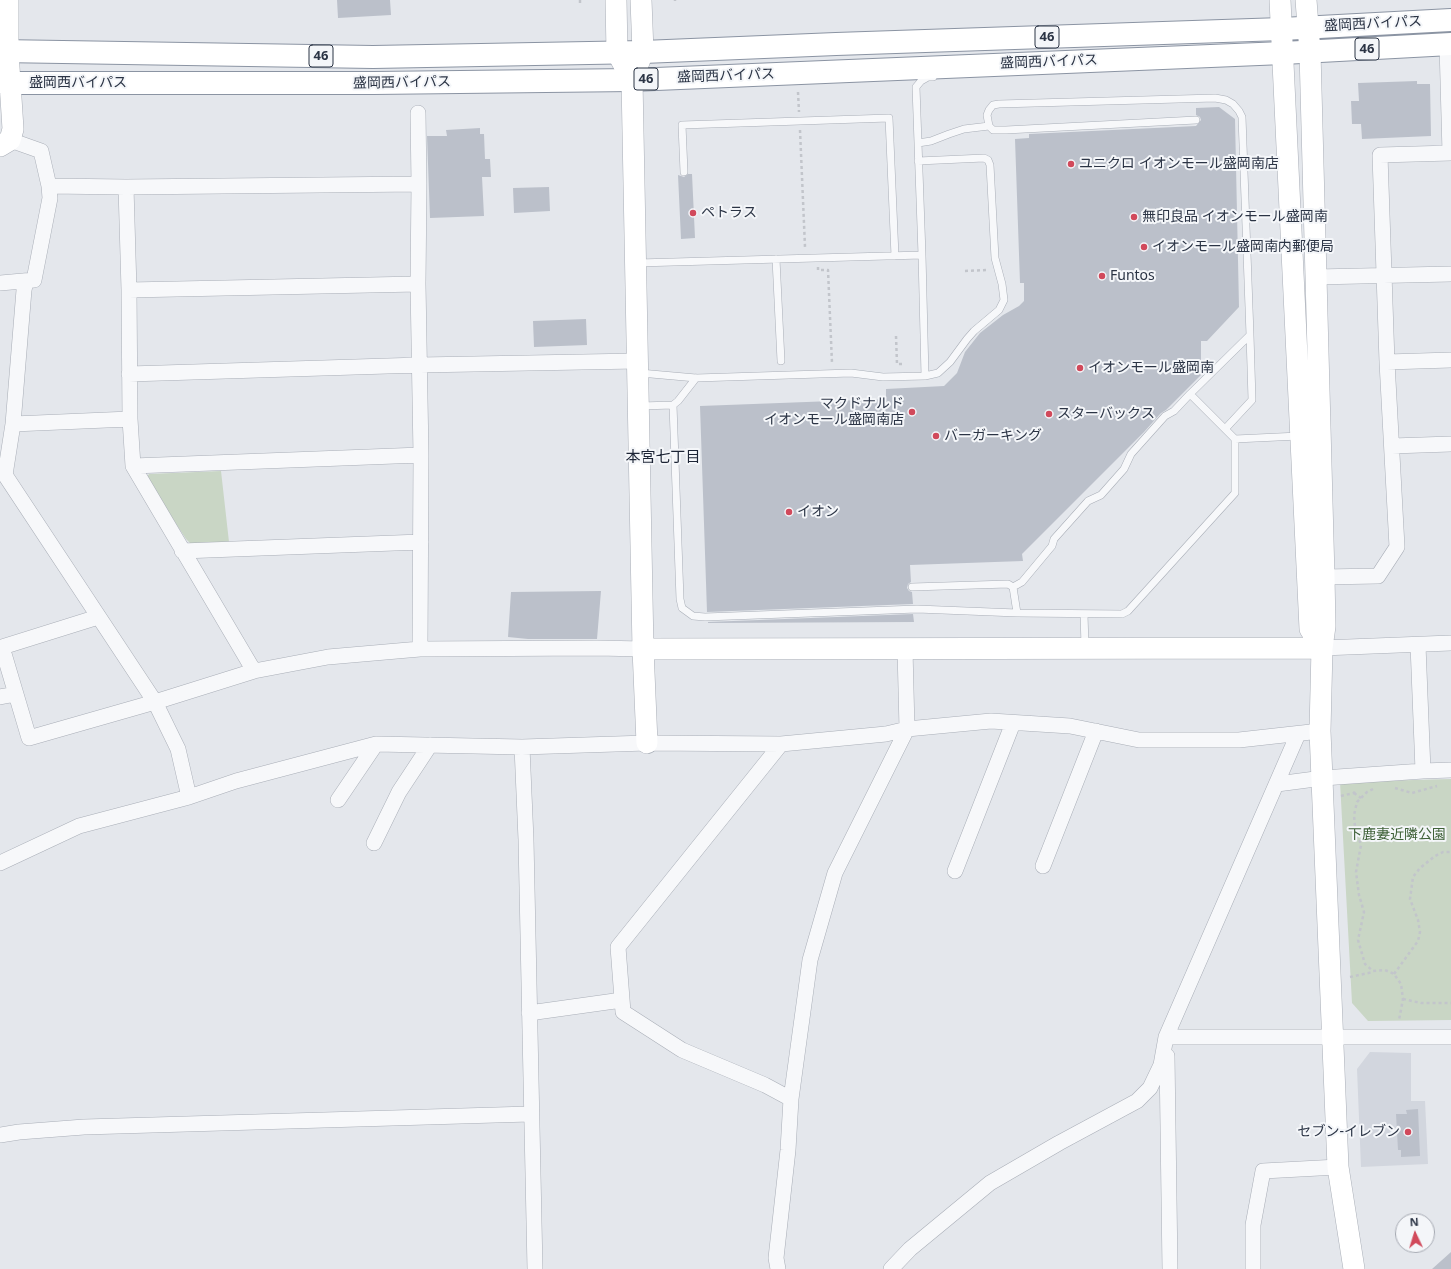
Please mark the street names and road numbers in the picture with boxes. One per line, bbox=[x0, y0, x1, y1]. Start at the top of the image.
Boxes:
street label: 盛岡西バイパス bbox=[1324, 13, 1422, 35]
road number: 46 bbox=[1035, 26, 1059, 48]
road number: 46 bbox=[1355, 38, 1379, 60]
road number: 46 bbox=[309, 45, 333, 67]
street label: 盛岡西バイパス bbox=[1000, 52, 1098, 72]
street label: 盛岡西バイパス bbox=[677, 66, 775, 86]
road number: 46 bbox=[634, 68, 658, 90]
street label: 盛岡西バイパス bbox=[353, 74, 451, 92]
street label: 盛岡西バイパス bbox=[29, 75, 127, 91]

